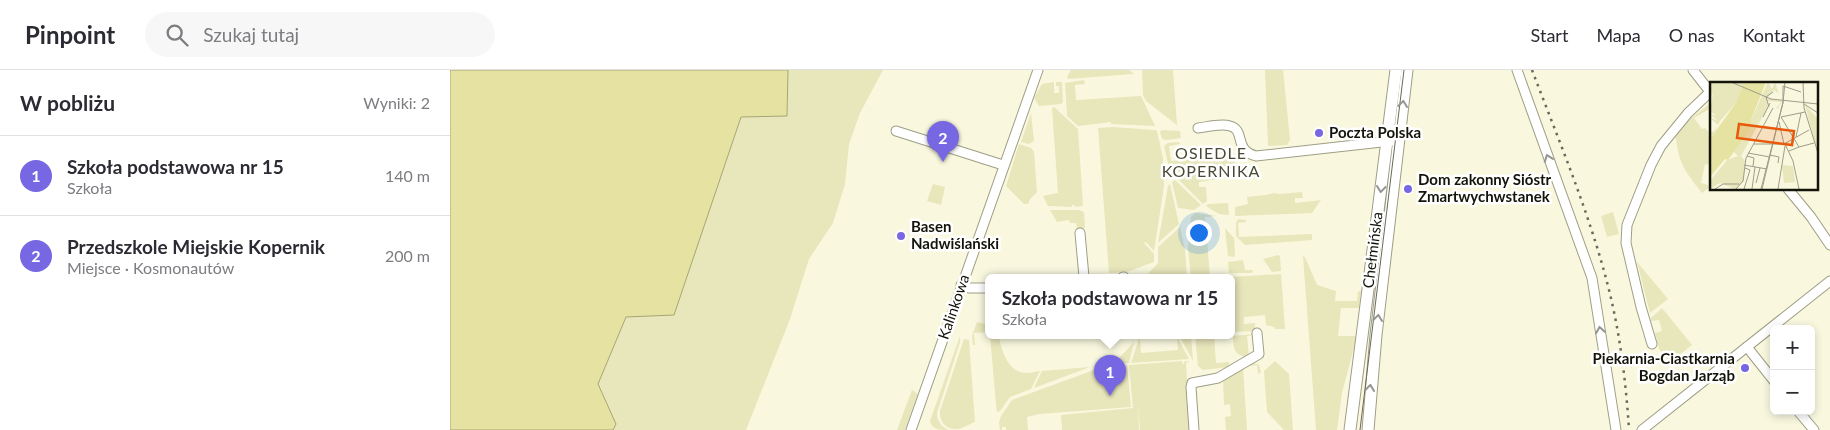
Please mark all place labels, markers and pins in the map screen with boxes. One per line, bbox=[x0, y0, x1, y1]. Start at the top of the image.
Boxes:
pin: 2 bbox=[927, 121, 959, 162]
place label: Poczta Polska bbox=[1329, 123, 1421, 141]
marker: Poczta Polska bbox=[1313, 127, 1325, 139]
place label: Dom zakonny Sióstr Zmartwychwstanek bbox=[1418, 170, 1552, 205]
marker: Dom zakonny Sióstr Zmartwychwstanek bbox=[1402, 183, 1414, 195]
place label: Basen Nadwiślański bbox=[911, 217, 999, 252]
marker: Basen Nadwiślański bbox=[895, 230, 907, 242]
place label: Piekarnia-Ciastkarnia Bogdan Jarząb bbox=[1593, 349, 1735, 384]
pin: 1 bbox=[1094, 355, 1126, 396]
marker: Piekarnia-Ciastkarnia Bogdan Jarząb bbox=[1739, 362, 1751, 374]

